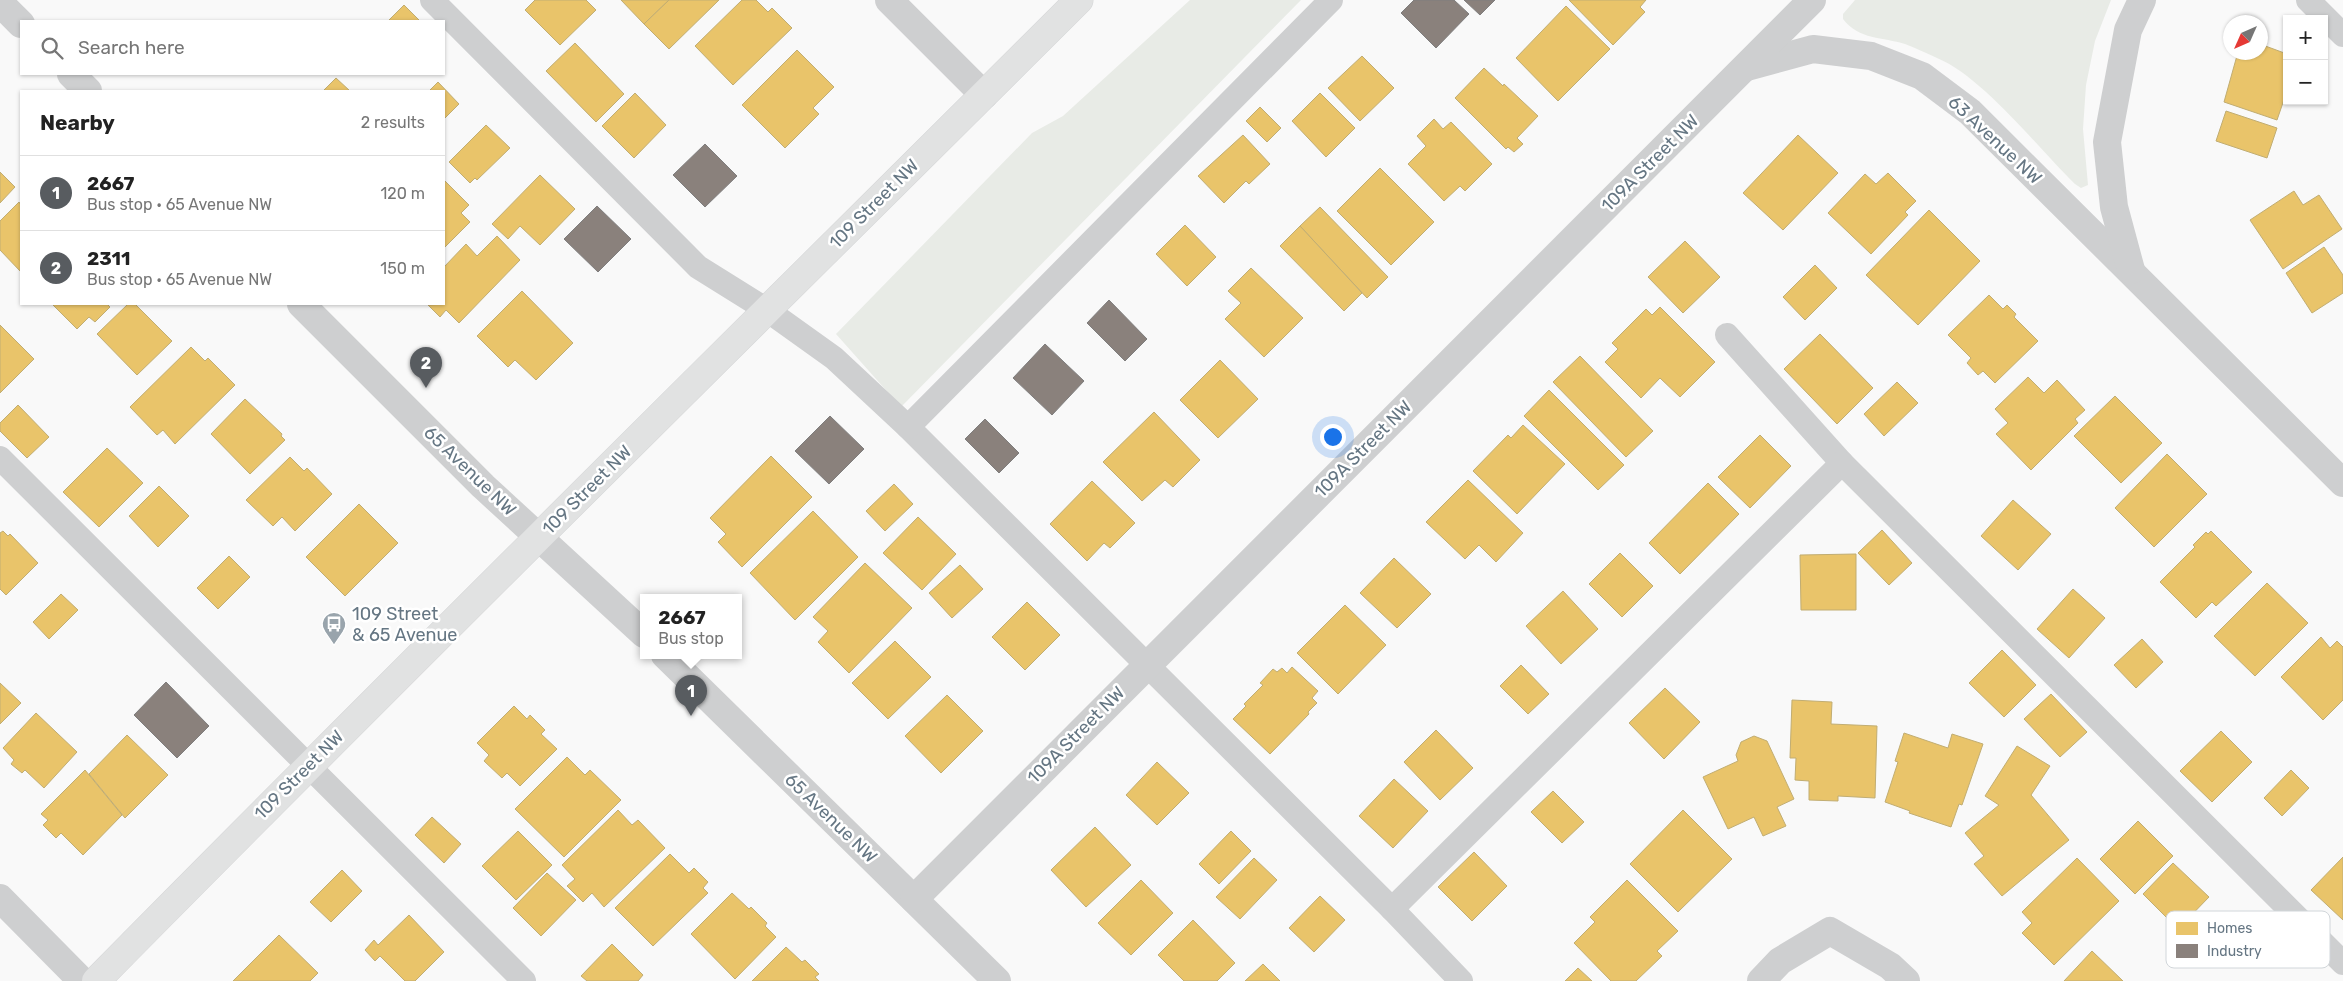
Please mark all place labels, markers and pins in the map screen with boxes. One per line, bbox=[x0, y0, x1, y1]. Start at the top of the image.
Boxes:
pin: 2 bbox=[410, 347, 442, 388]
place label: 109 Street & 65 Avenue bbox=[352, 603, 457, 646]
bus stop icon: 109 Street & 65 Avenue bbox=[321, 611, 347, 645]
pin: 1 bbox=[675, 675, 707, 716]

